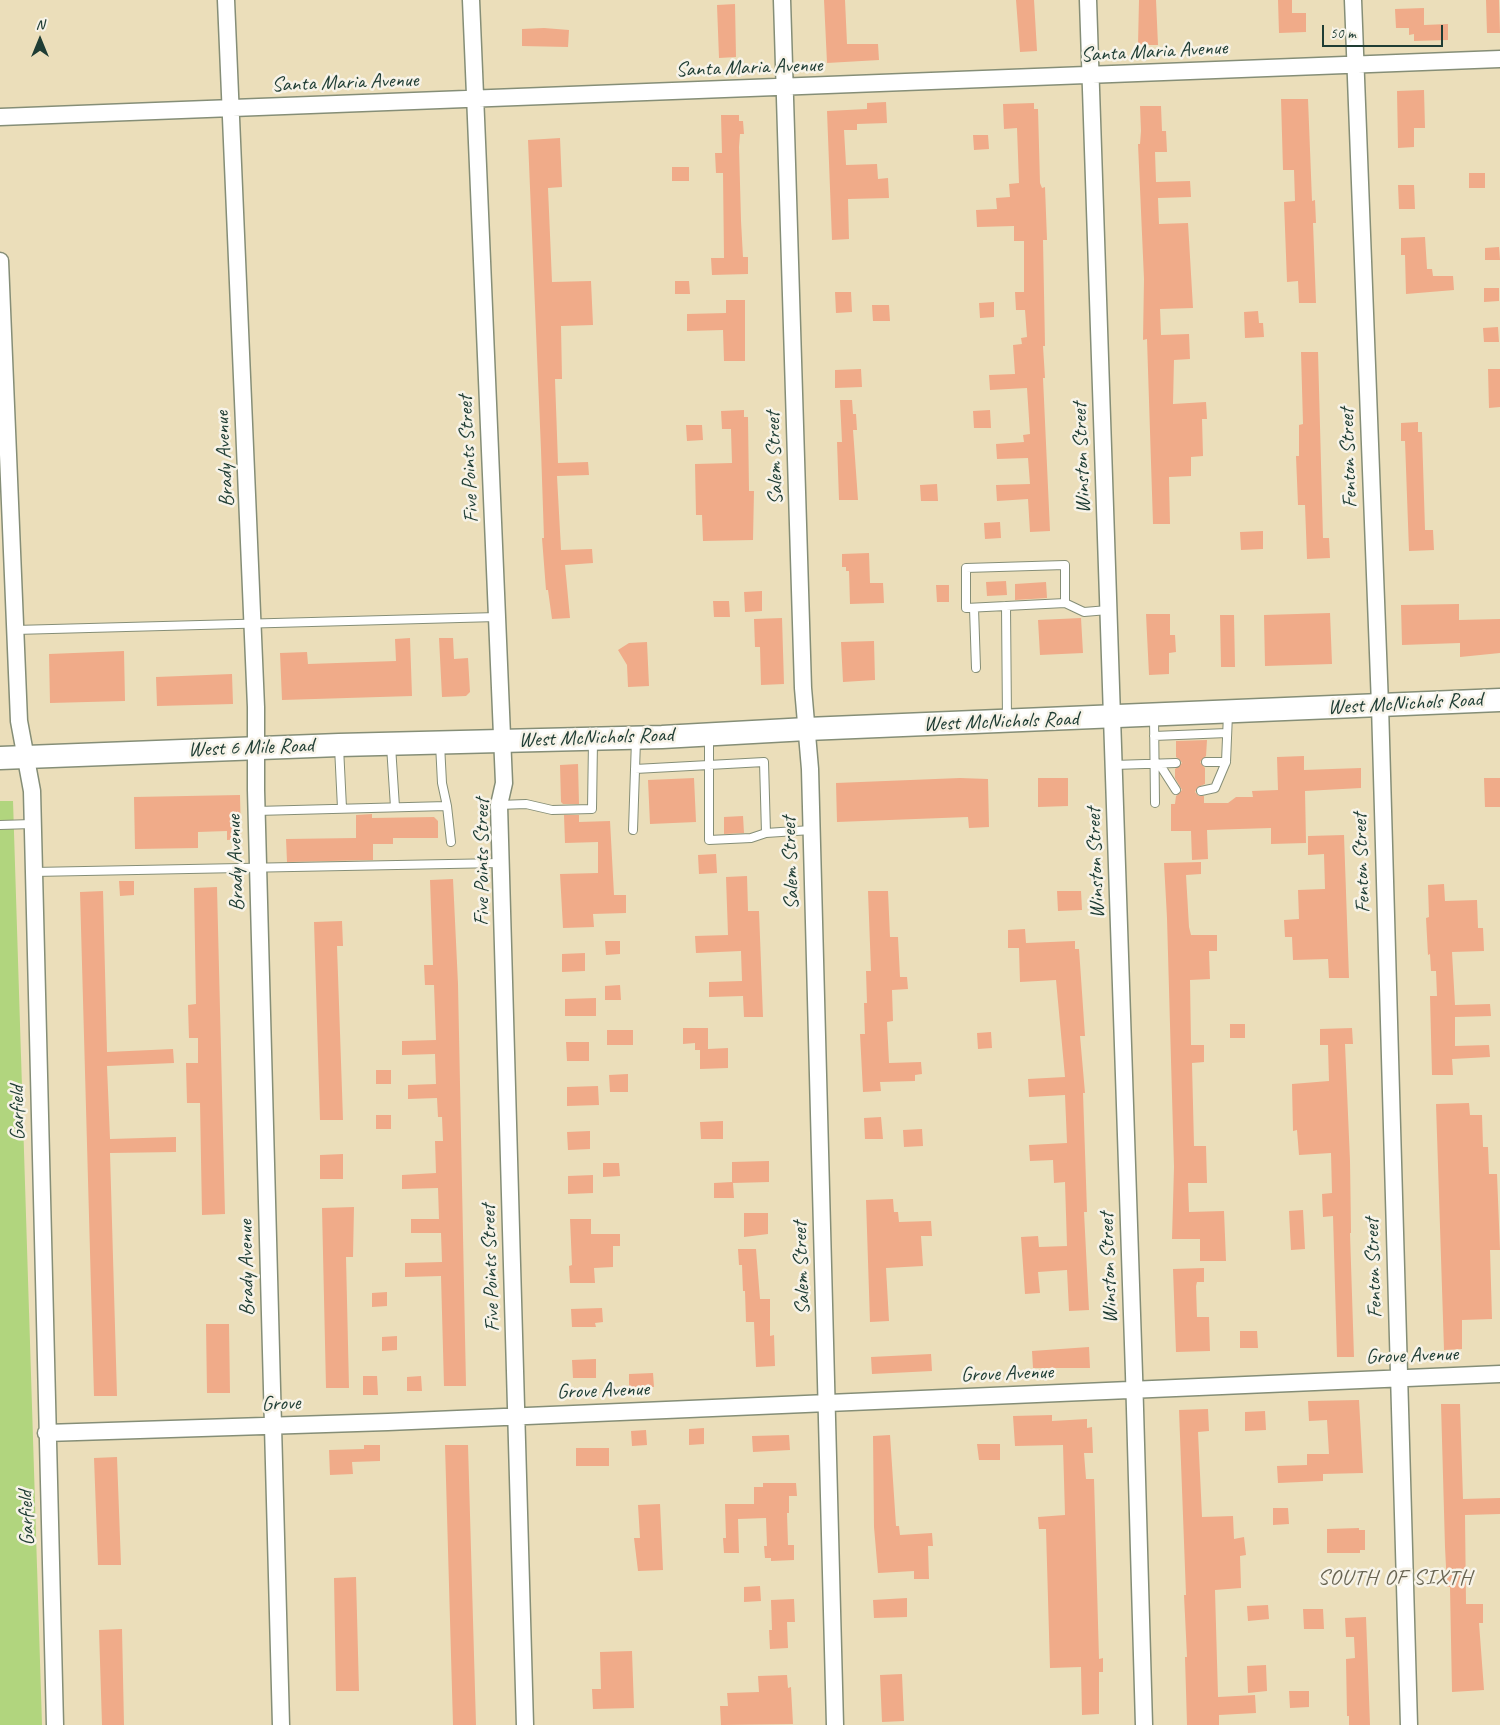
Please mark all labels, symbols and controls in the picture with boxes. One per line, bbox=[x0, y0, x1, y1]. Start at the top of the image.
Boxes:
north arrow bbox=[15, 15, 65, 65]
scale bar bbox=[1325, 15, 1446, 47]
text: N bbox=[36, 16, 44, 33]
text: 50 m bbox=[1330, 24, 1356, 43]
street label: Santa Maria Avenue bbox=[1080, 36, 1228, 68]
street label: Santa Maria Avenue bbox=[675, 53, 823, 83]
street label: Santa Maria Avenue bbox=[271, 68, 419, 98]
street label: Five Points Street bbox=[453, 395, 485, 523]
street label: Winston Street bbox=[1067, 402, 1097, 514]
street label: Fenton Street bbox=[1335, 408, 1363, 508]
street label: Brady Avenue bbox=[210, 410, 240, 508]
street label: Salem Street bbox=[761, 411, 789, 505]
street label: West McNichols Road bbox=[1327, 687, 1483, 721]
street label: West McNichols Road bbox=[923, 707, 1079, 737]
street label: West McNichols Road bbox=[518, 723, 674, 753]
street label: West 6 Mile Road bbox=[188, 733, 314, 763]
street label: Five Points Street bbox=[469, 798, 495, 926]
street label: Winston Street bbox=[1081, 807, 1111, 919]
street label: Fenton Street bbox=[1348, 813, 1376, 913]
street label: Brady Avenue bbox=[222, 814, 250, 912]
street label: Salem Street bbox=[777, 816, 805, 910]
street label: Garfield bbox=[5, 1085, 31, 1141]
street label: Five Points Street bbox=[476, 1204, 506, 1332]
street label: Winston Street bbox=[1094, 1212, 1124, 1324]
street label: Fenton Street bbox=[1360, 1218, 1388, 1318]
street label: Brady Avenue bbox=[234, 1220, 260, 1316]
street label: Salem Street bbox=[788, 1221, 816, 1315]
street label: Grove Avenue bbox=[1365, 1342, 1459, 1370]
street label: Grove Avenue bbox=[960, 1360, 1054, 1388]
street label: Grove Avenue bbox=[556, 1377, 650, 1405]
street label: Grove bbox=[261, 1391, 301, 1417]
street label: Garfield bbox=[13, 1490, 41, 1546]
district label: SOUTH OF SIXTH bbox=[1316, 1565, 1474, 1591]

